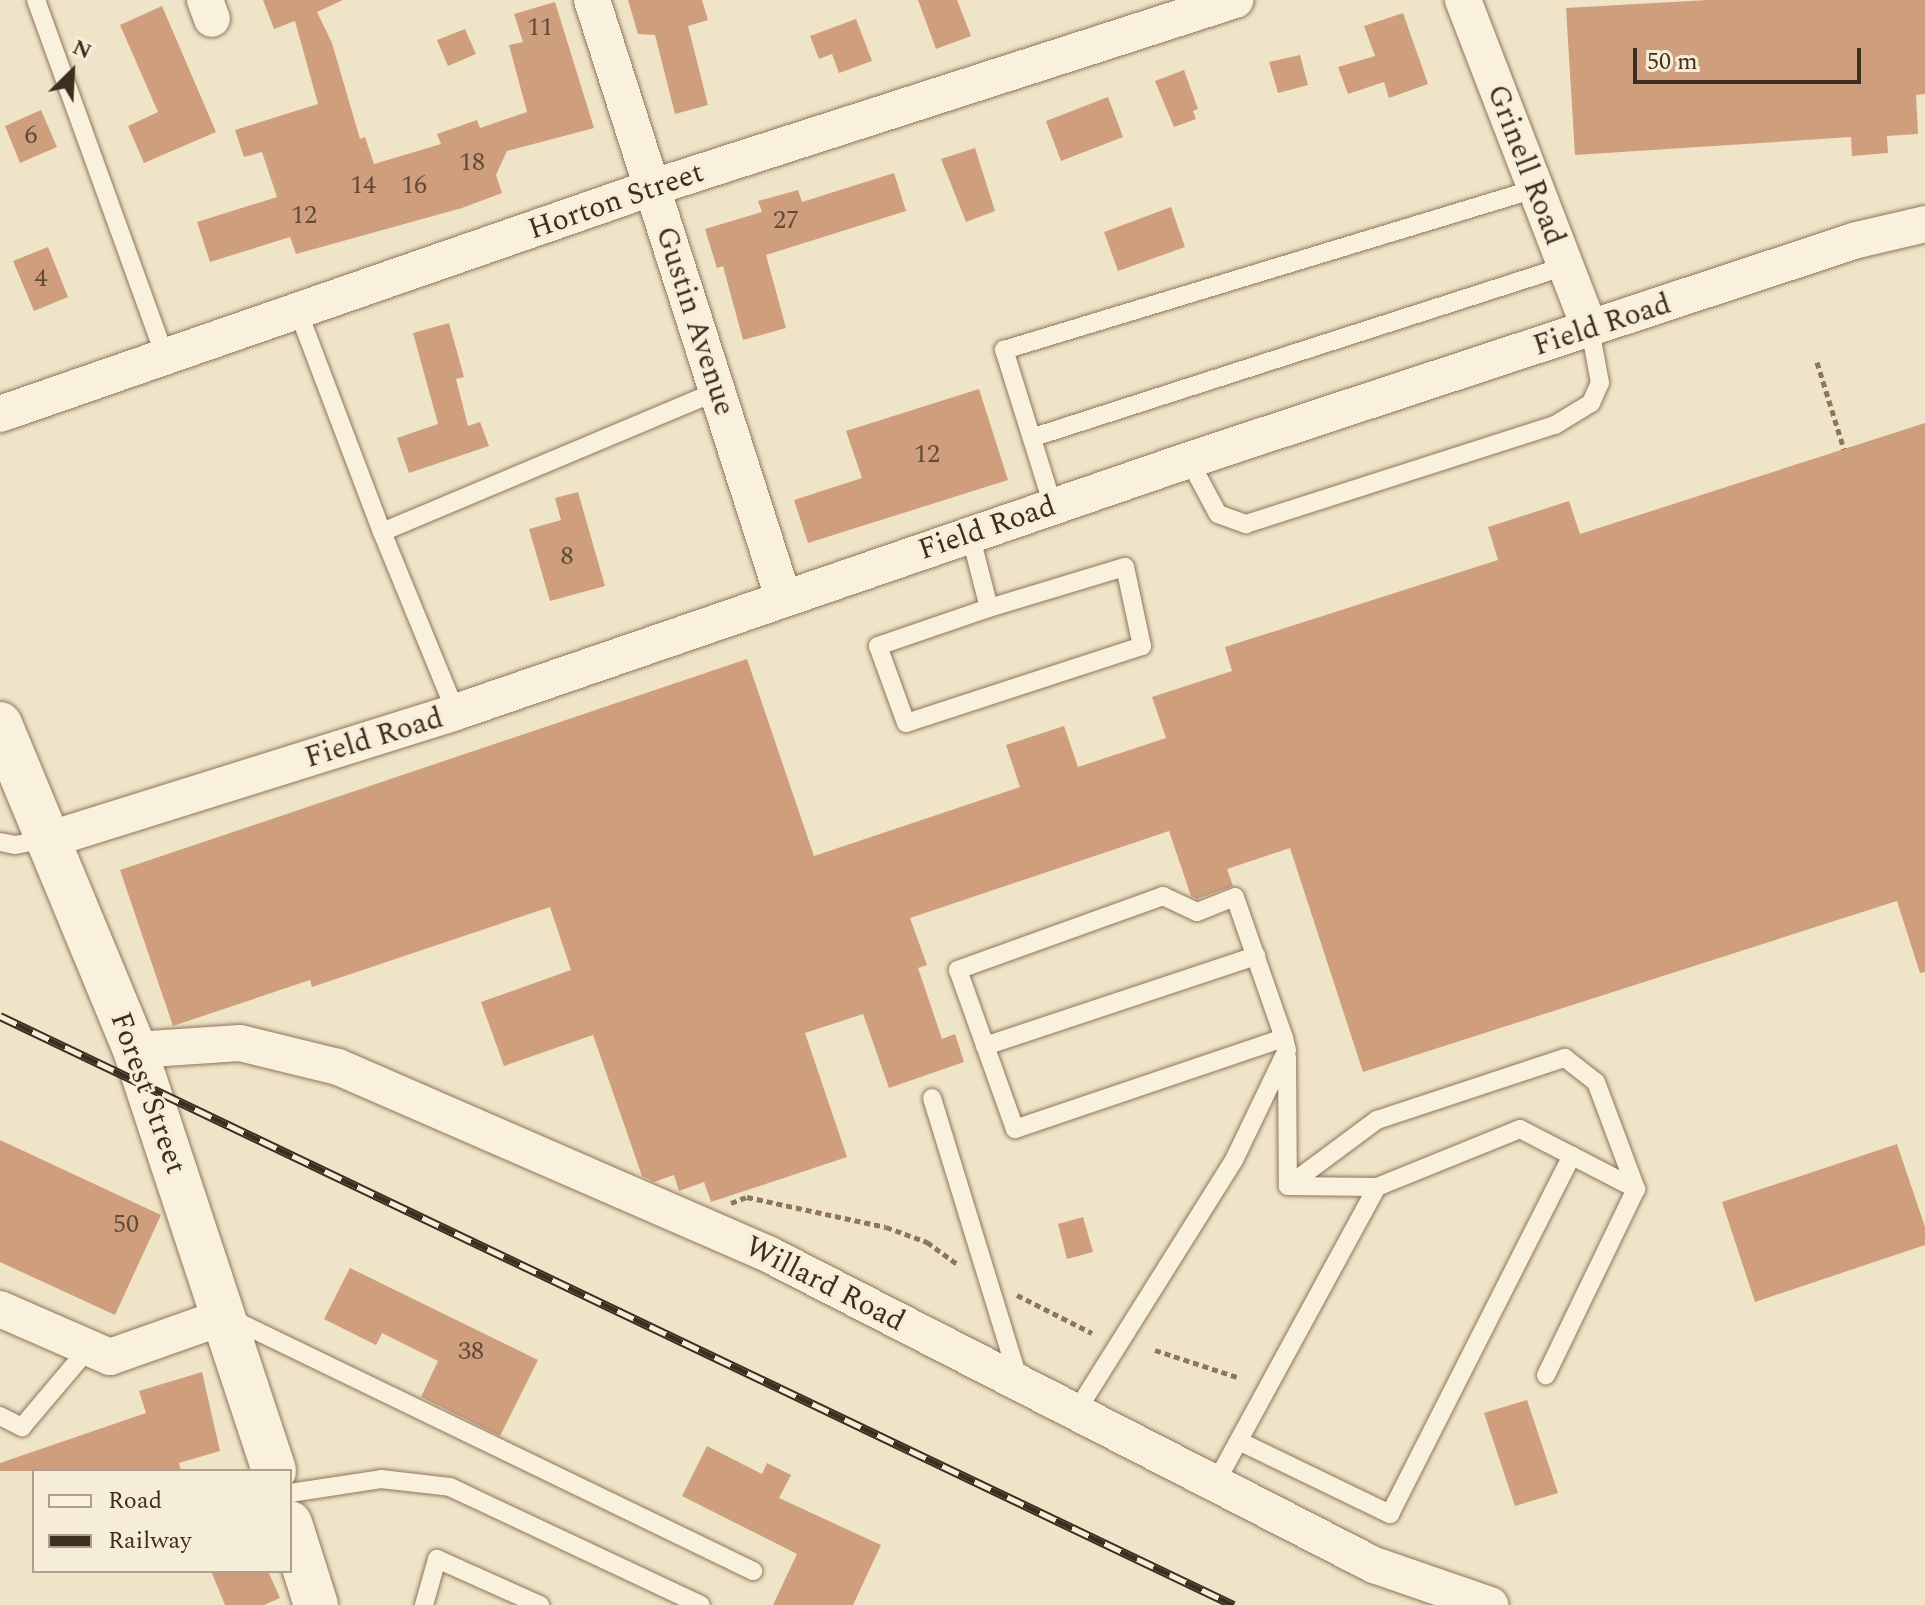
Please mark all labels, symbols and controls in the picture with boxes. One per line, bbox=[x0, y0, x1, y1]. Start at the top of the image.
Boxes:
house number: 11 bbox=[527, 12, 553, 44]
text: N bbox=[67, 31, 97, 68]
north arrow bbox=[32, 32, 112, 112]
scale bar bbox=[1637, 32, 1865, 82]
text: 50 m bbox=[1647, 44, 1698, 80]
street label: Grinell Road bbox=[1479, 80, 1573, 250]
house number: 6 bbox=[25, 120, 37, 152]
house number: 18 bbox=[459, 147, 485, 179]
street label: Horton Street bbox=[524, 154, 708, 248]
house number: 14 bbox=[350, 170, 376, 202]
house number: 16 bbox=[401, 170, 427, 202]
house number: 12 bbox=[291, 200, 317, 232]
house number: 27 bbox=[773, 205, 799, 237]
street label: Gustin Avenue bbox=[648, 222, 742, 420]
house number: 4 bbox=[35, 263, 47, 295]
street label: Field Road bbox=[1529, 286, 1675, 364]
house number: 12 bbox=[914, 439, 940, 471]
street label: Field Road bbox=[914, 488, 1060, 568]
house number: 8 bbox=[561, 541, 573, 573]
street label: Field Road bbox=[300, 700, 448, 776]
street label: Forest Street bbox=[102, 1007, 194, 1179]
house number: 50 bbox=[113, 1209, 139, 1241]
street label: Willard Road bbox=[739, 1228, 911, 1340]
house number: 38 bbox=[458, 1336, 484, 1368]
legend bbox=[32, 1469, 292, 1573]
text: Road bbox=[108, 1483, 162, 1519]
text: Railway bbox=[108, 1523, 192, 1559]

